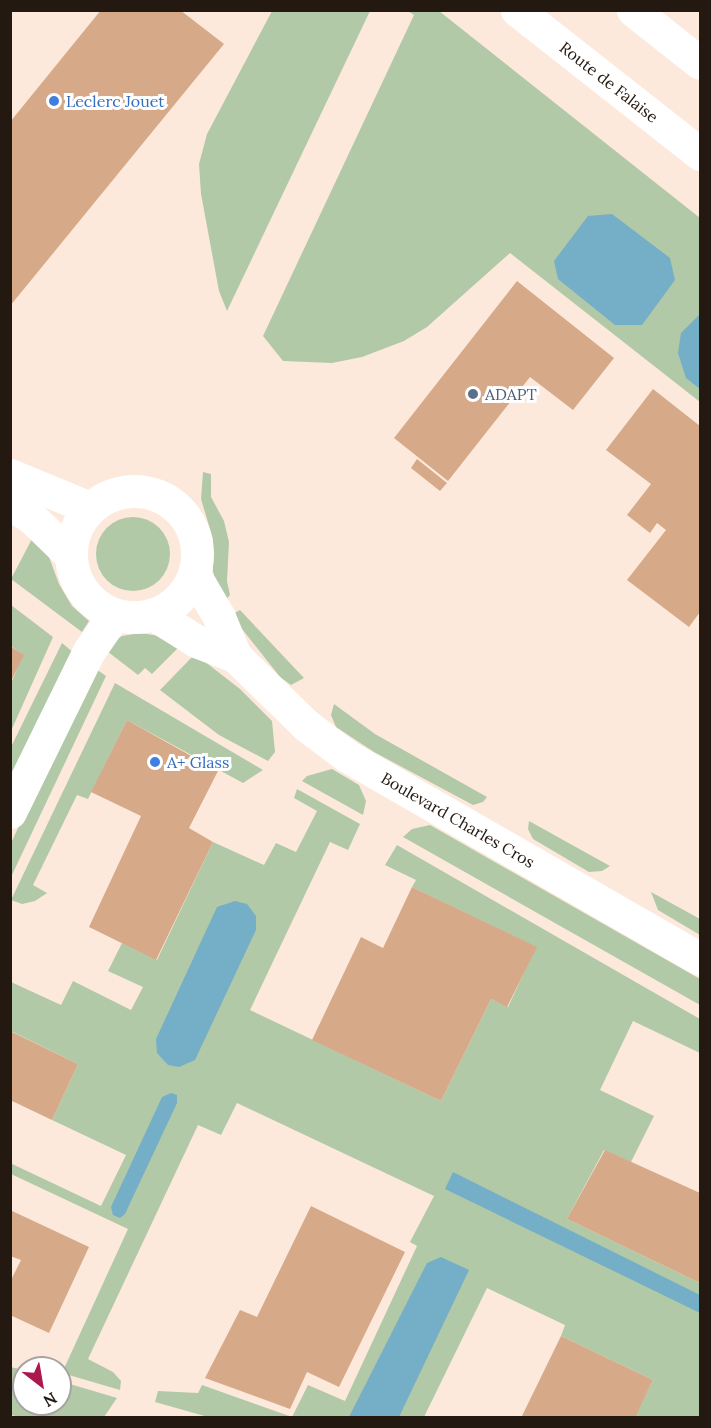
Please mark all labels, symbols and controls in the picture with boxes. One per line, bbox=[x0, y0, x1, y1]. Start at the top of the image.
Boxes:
street label: Route de Falaise bbox=[556, 38, 662, 126]
place label: Leclerc Jouet bbox=[66, 91, 164, 111]
marker: Leclerc Jouet bbox=[47, 94, 61, 108]
place label: ADAPT bbox=[485, 384, 537, 404]
marker: ADAPT bbox=[466, 387, 480, 401]
place label: A+ Glass bbox=[167, 752, 229, 772]
marker: A+ Glass bbox=[148, 755, 162, 769]
street label: Boulevard Charles Cros bbox=[378, 768, 538, 872]
north arrow bbox=[12, 1356, 72, 1416]
text: N bbox=[40, 1388, 61, 1411]

